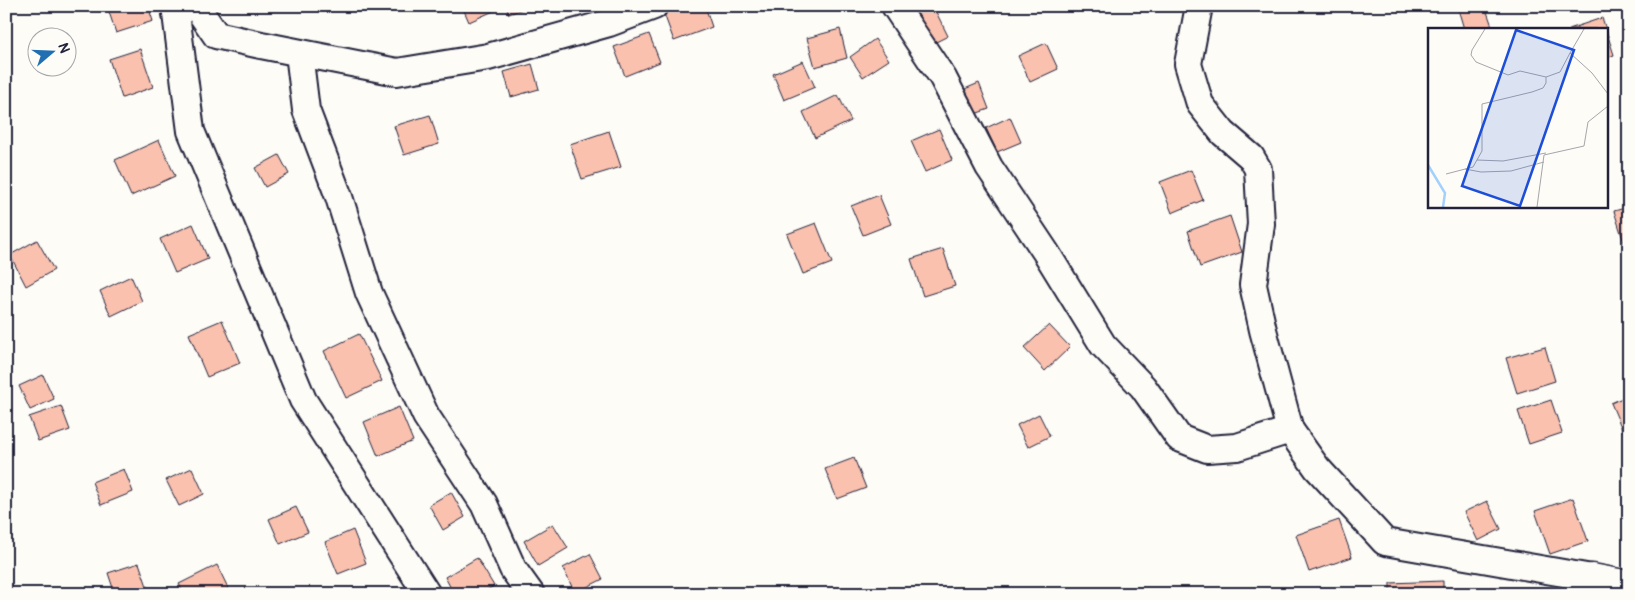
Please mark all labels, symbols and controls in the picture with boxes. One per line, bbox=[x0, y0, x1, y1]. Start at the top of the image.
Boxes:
north arrow bbox=[28, 28, 78, 78]
inset map bbox=[1428, 28, 1608, 208]
text: N bbox=[54, 41, 73, 55]

